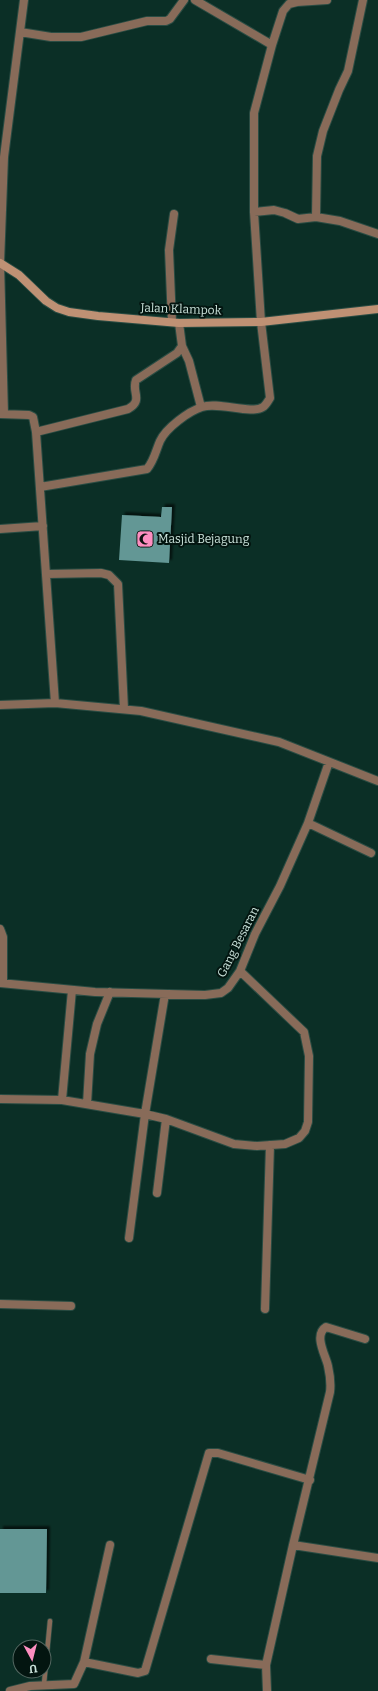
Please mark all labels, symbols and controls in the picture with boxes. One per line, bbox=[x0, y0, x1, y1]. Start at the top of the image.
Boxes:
street label: Jalan Klampok bbox=[139, 301, 222, 317]
mosque icon: Masjid Bejagung bbox=[135, 529, 155, 549]
place label: Masjid Bejagung bbox=[158, 532, 250, 546]
street label: Gang Besaran bbox=[214, 904, 262, 980]
north arrow bbox=[12, 1639, 52, 1679]
text: U bbox=[28, 1661, 38, 1675]

